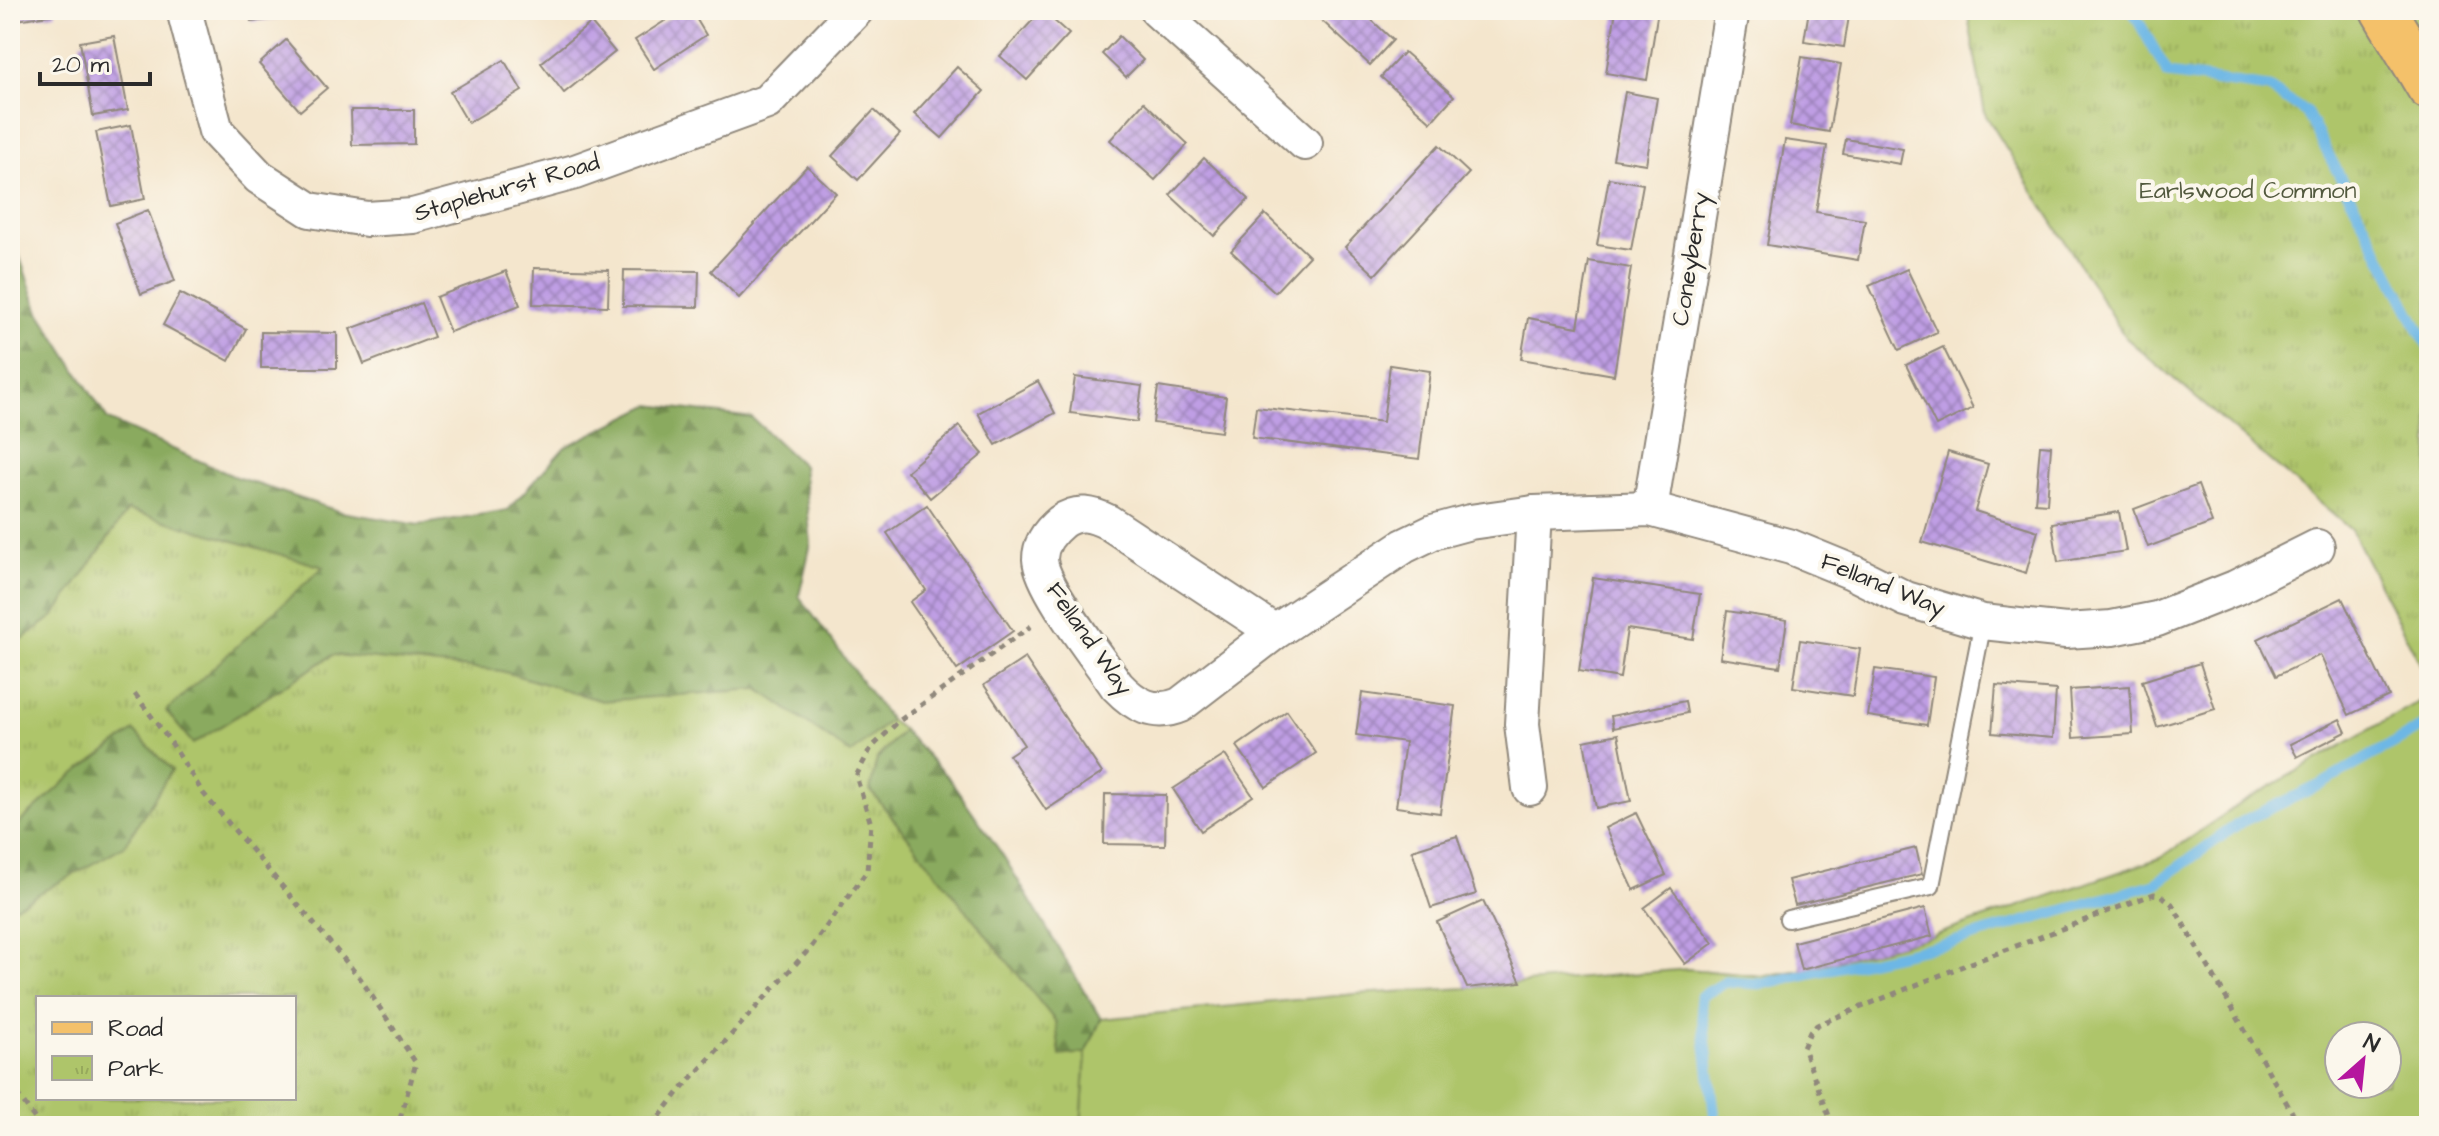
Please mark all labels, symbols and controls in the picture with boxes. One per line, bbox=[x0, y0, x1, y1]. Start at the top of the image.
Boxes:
scale bar bbox=[40, 36, 150, 86]
text: 20 m bbox=[52, 48, 109, 82]
street label: Staplehurst Road bbox=[410, 145, 604, 231]
park label: Earlswood Common bbox=[2139, 174, 2357, 208]
street label: Coneyberry bbox=[1664, 190, 1719, 328]
street label: Felland Way bbox=[1815, 545, 1950, 626]
street label: Felland Way bbox=[1037, 575, 1141, 703]
legend bbox=[36, 996, 296, 1100]
text: Road bbox=[108, 1012, 163, 1046]
north arrow bbox=[2323, 1020, 2403, 1100]
text: N bbox=[2358, 1027, 2385, 1061]
text: Park bbox=[108, 1052, 164, 1086]

